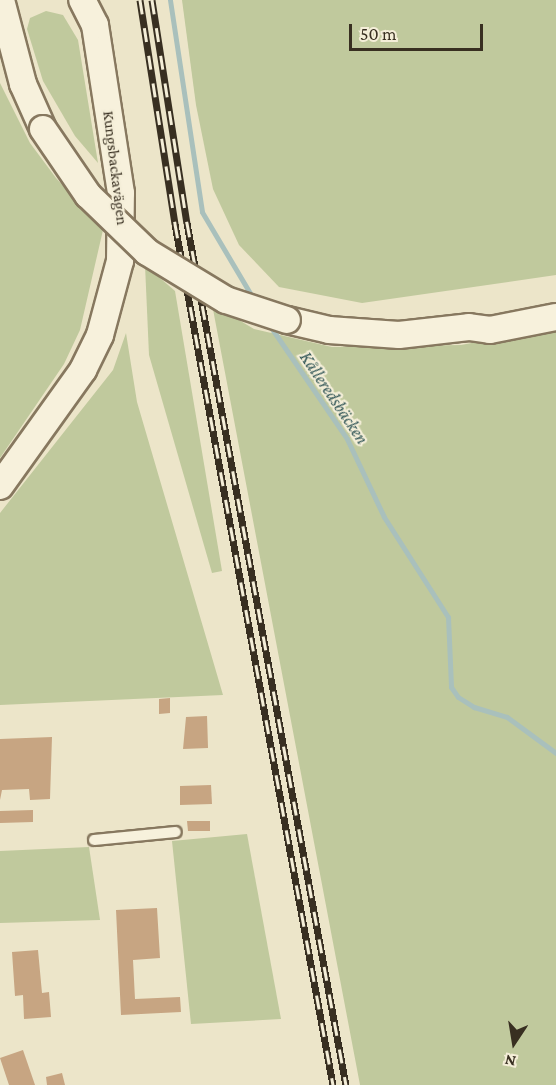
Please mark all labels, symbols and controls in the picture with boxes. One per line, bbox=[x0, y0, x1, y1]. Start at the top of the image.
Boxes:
scale bar bbox=[352, 12, 486, 50]
text: 50 m bbox=[360, 24, 397, 44]
street label: Kungsbackavägen bbox=[98, 110, 132, 226]
water label: Kålleredsbäcken bbox=[295, 347, 373, 449]
north arrow bbox=[484, 1013, 544, 1073]
text: N bbox=[503, 1052, 517, 1071]

